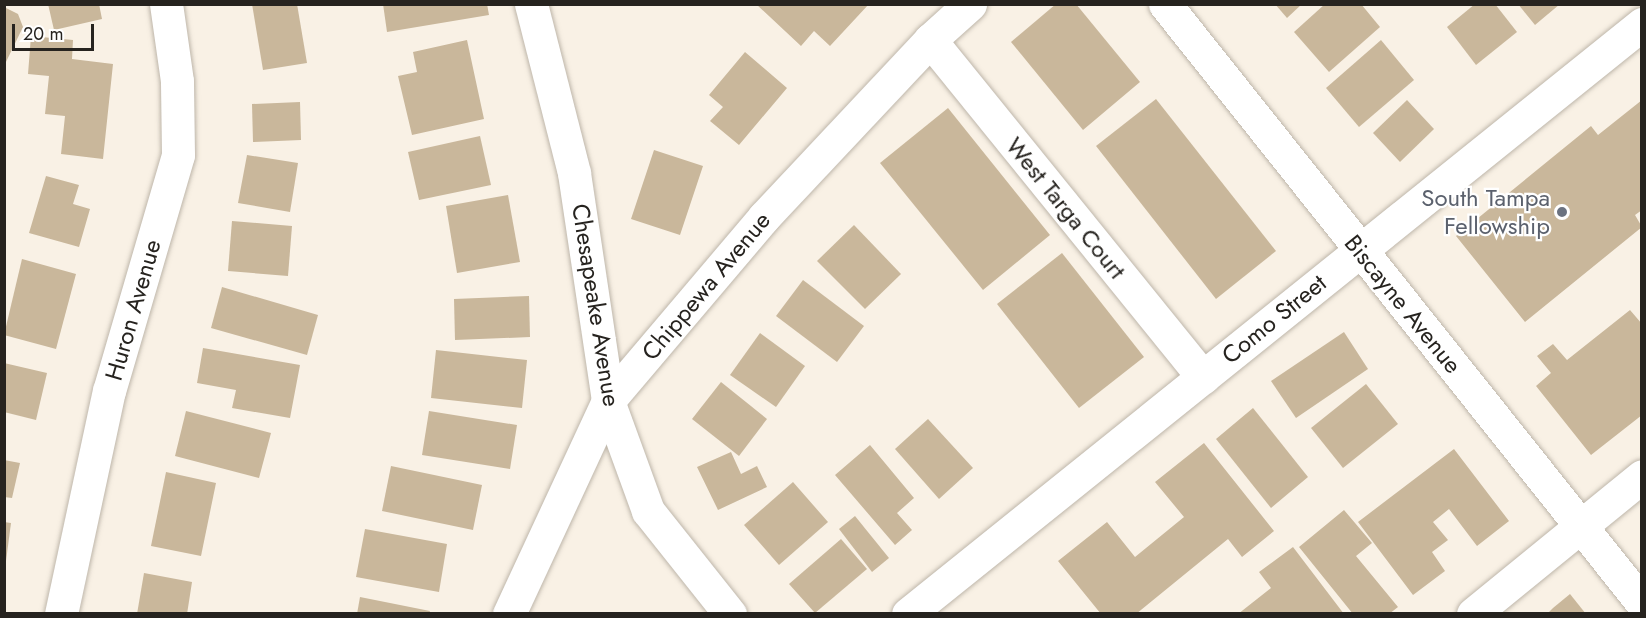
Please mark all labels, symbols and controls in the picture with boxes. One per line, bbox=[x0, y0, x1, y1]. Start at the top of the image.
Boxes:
scale bar bbox=[15, 12, 98, 50]
text: 20 m bbox=[23, 21, 63, 47]
street label: West Targa Court bbox=[1000, 131, 1132, 285]
place label: South Tampa Fellowship bbox=[1421, 184, 1550, 240]
street label: Chesapeake Avenue bbox=[566, 202, 626, 408]
marker: South Tampa Fellowship bbox=[1555, 205, 1569, 219]
street label: Chippewa Avenue bbox=[636, 206, 776, 366]
street label: Biscayne Avenue bbox=[1338, 229, 1468, 379]
street label: Huron Avenue bbox=[99, 236, 167, 384]
street label: Como Street bbox=[1216, 268, 1332, 370]

